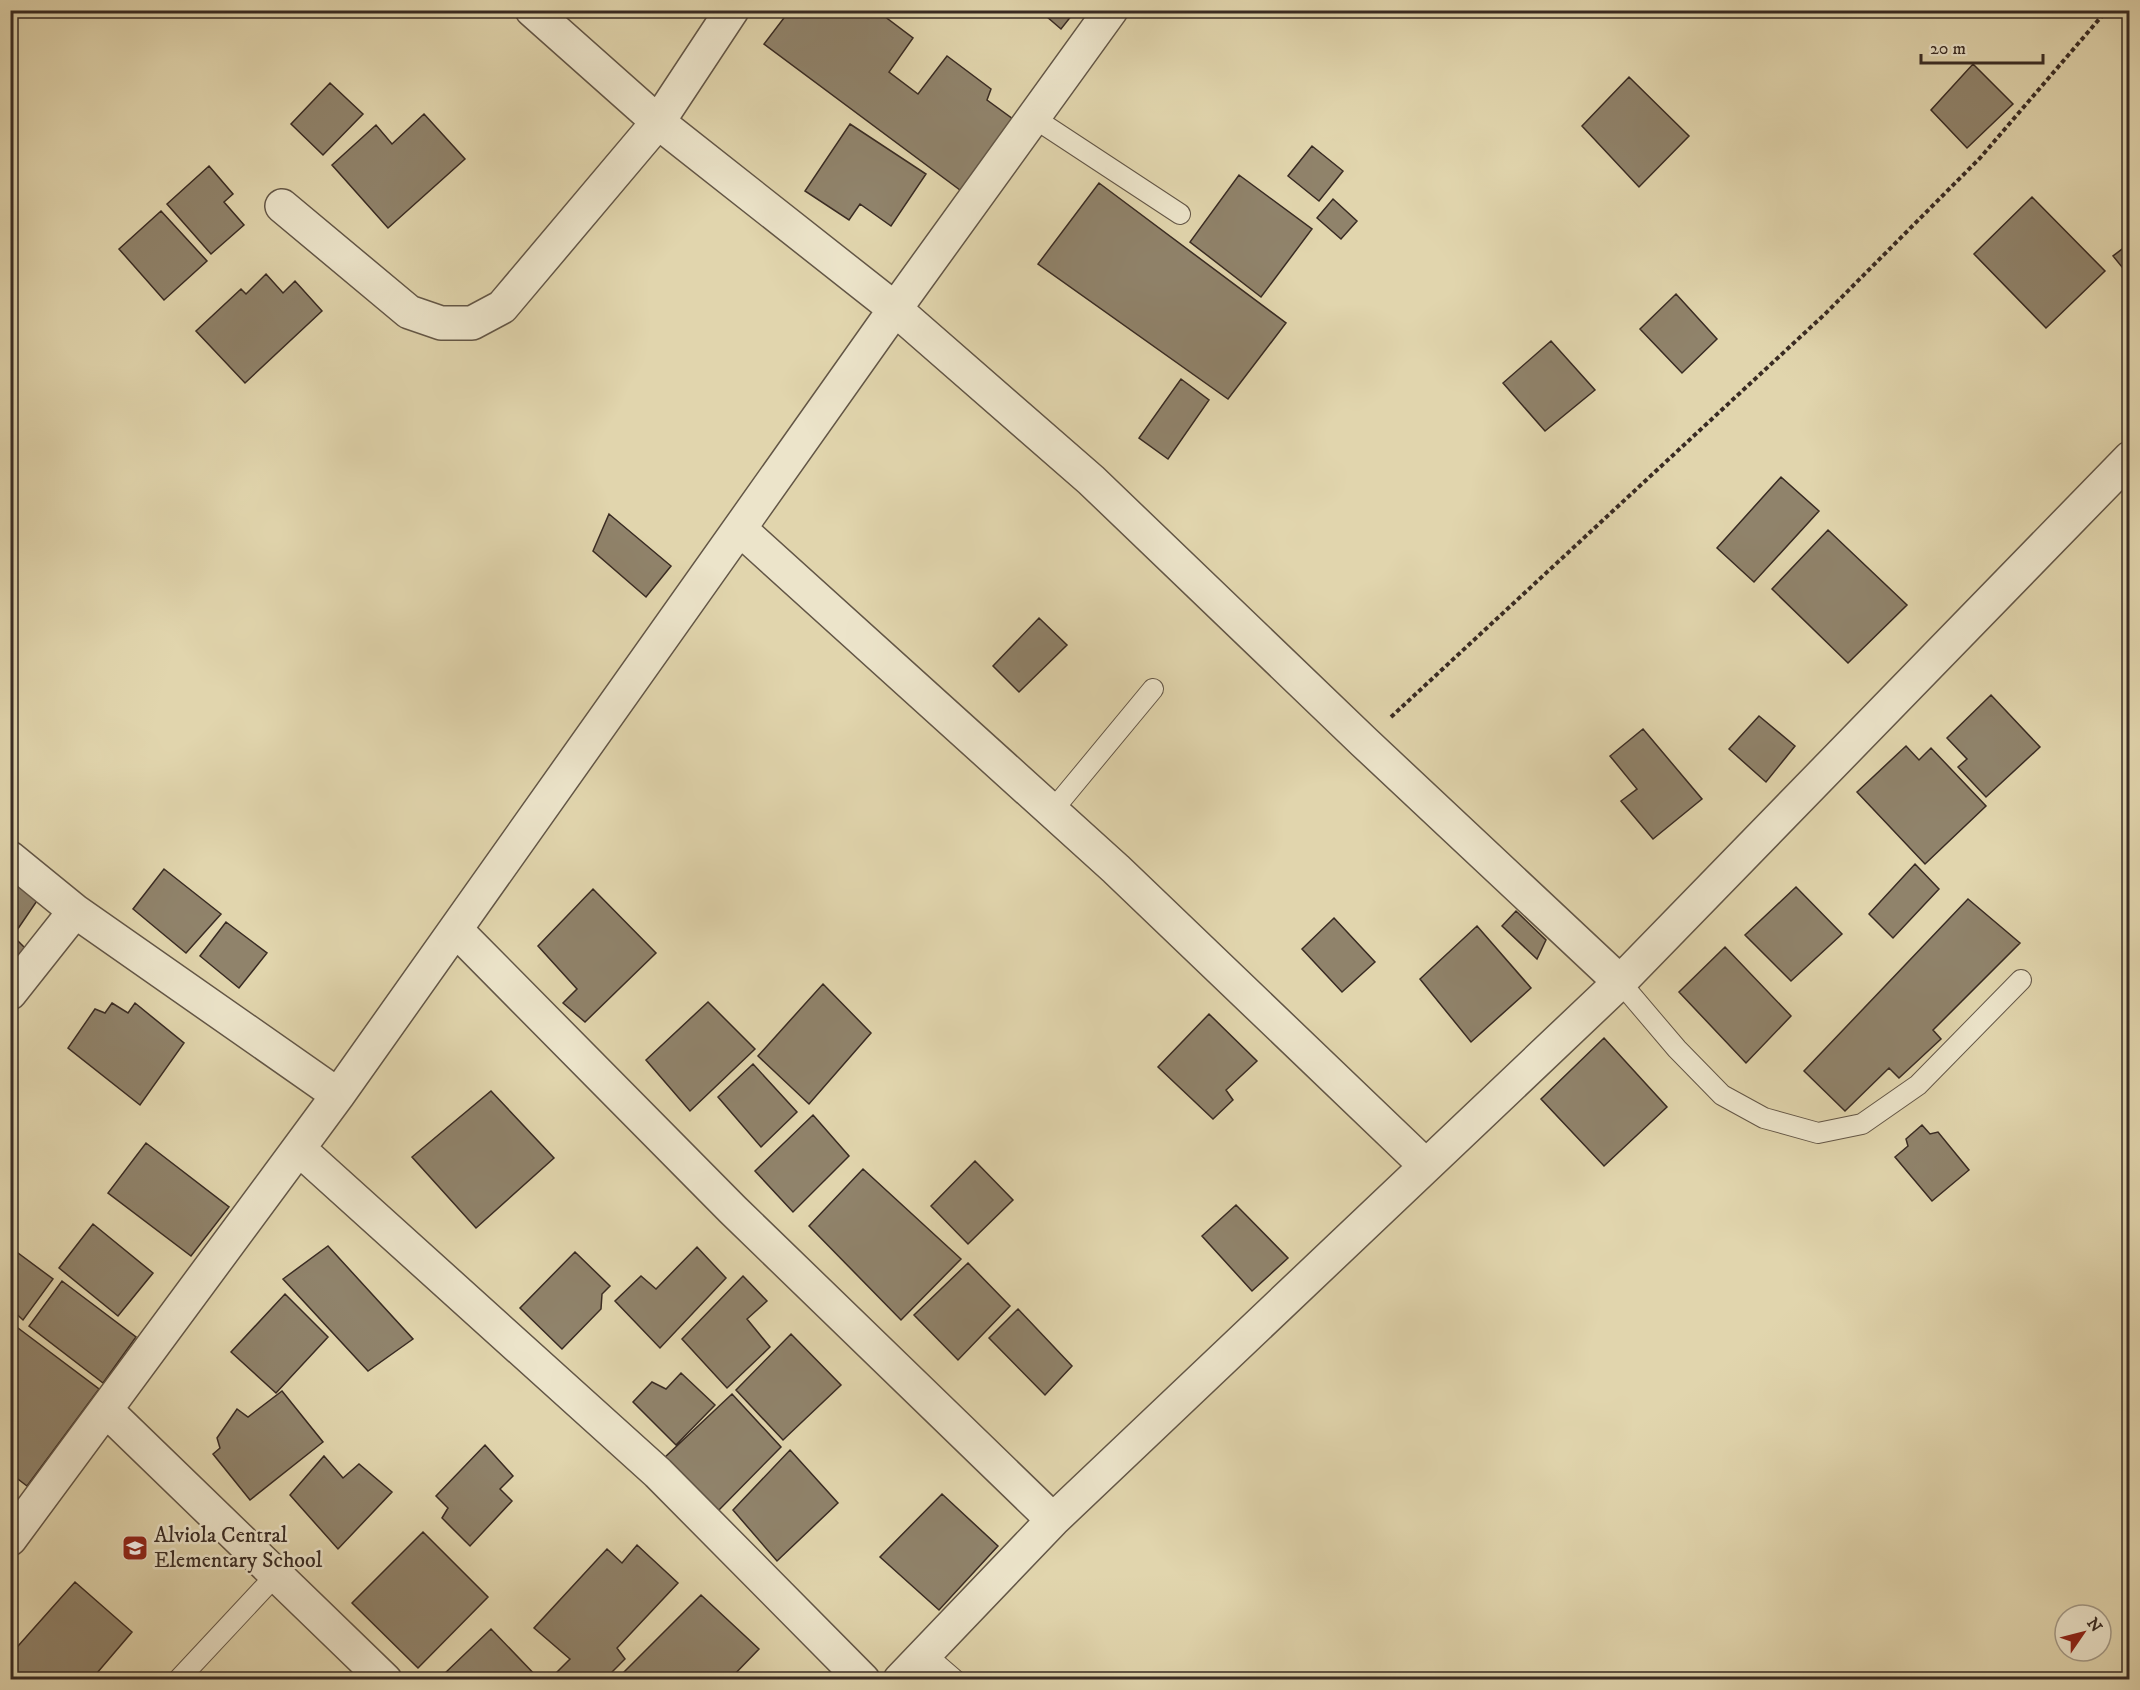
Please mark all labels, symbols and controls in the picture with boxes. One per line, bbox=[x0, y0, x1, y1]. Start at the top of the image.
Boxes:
scale bar bbox=[1921, 27, 2042, 65]
text: 20 m bbox=[1930, 38, 1966, 60]
place label: Alviola Central Elementary School bbox=[154, 1522, 323, 1574]
school or university icon: Alviola Central Elementary School bbox=[120, 1533, 150, 1563]
north arrow bbox=[2053, 1603, 2113, 1663]
text: N bbox=[2083, 1614, 2106, 1636]

